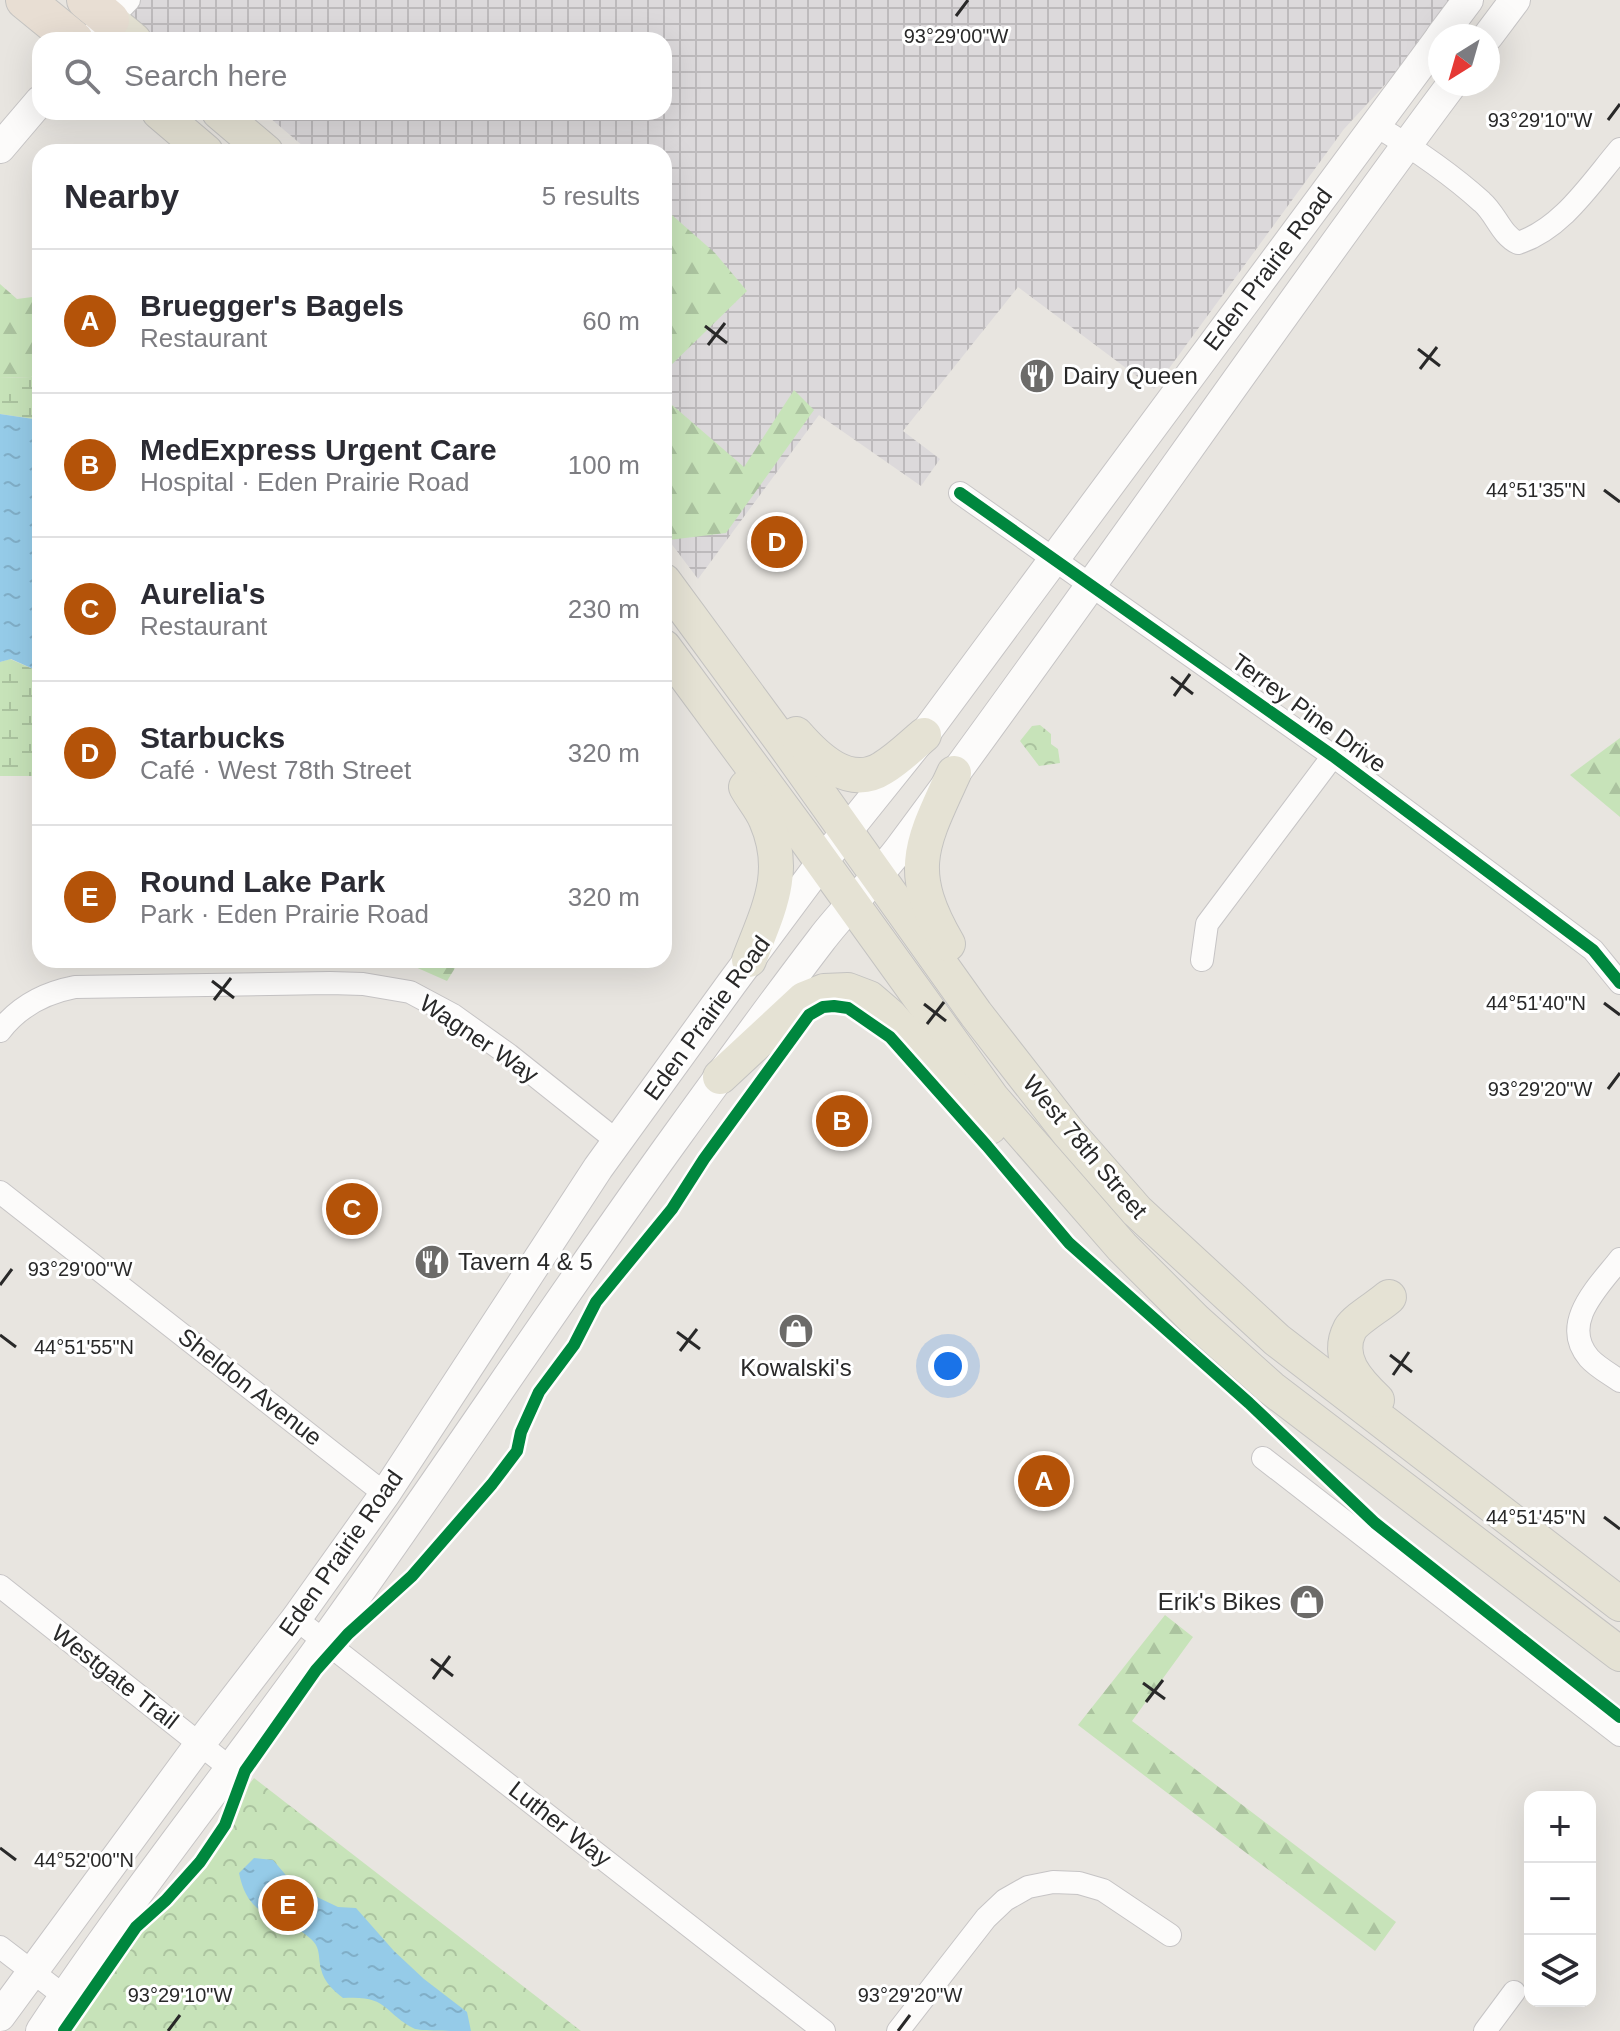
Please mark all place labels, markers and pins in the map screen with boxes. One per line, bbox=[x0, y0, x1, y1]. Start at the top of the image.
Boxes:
restaurant icon: Dairy Queen bbox=[1018, 357, 1056, 395]
place label: Dairy Queen bbox=[1063, 362, 1198, 389]
pin: D bbox=[751, 512, 803, 572]
pin: B bbox=[816, 1091, 868, 1151]
pin: C bbox=[326, 1179, 378, 1239]
restaurant icon: Tavern 4 & 5 bbox=[413, 1243, 451, 1281]
place label: Tavern 4 & 5 bbox=[458, 1248, 593, 1275]
shop icon: Kowalski's bbox=[777, 1312, 815, 1350]
place label: Kowalski's bbox=[740, 1354, 852, 1381]
pin: A bbox=[1018, 1451, 1070, 1511]
shop icon: Erik's Bikes bbox=[1288, 1583, 1326, 1621]
place label: Erik's Bikes bbox=[1158, 1588, 1281, 1615]
pin: E bbox=[262, 1875, 314, 1935]

